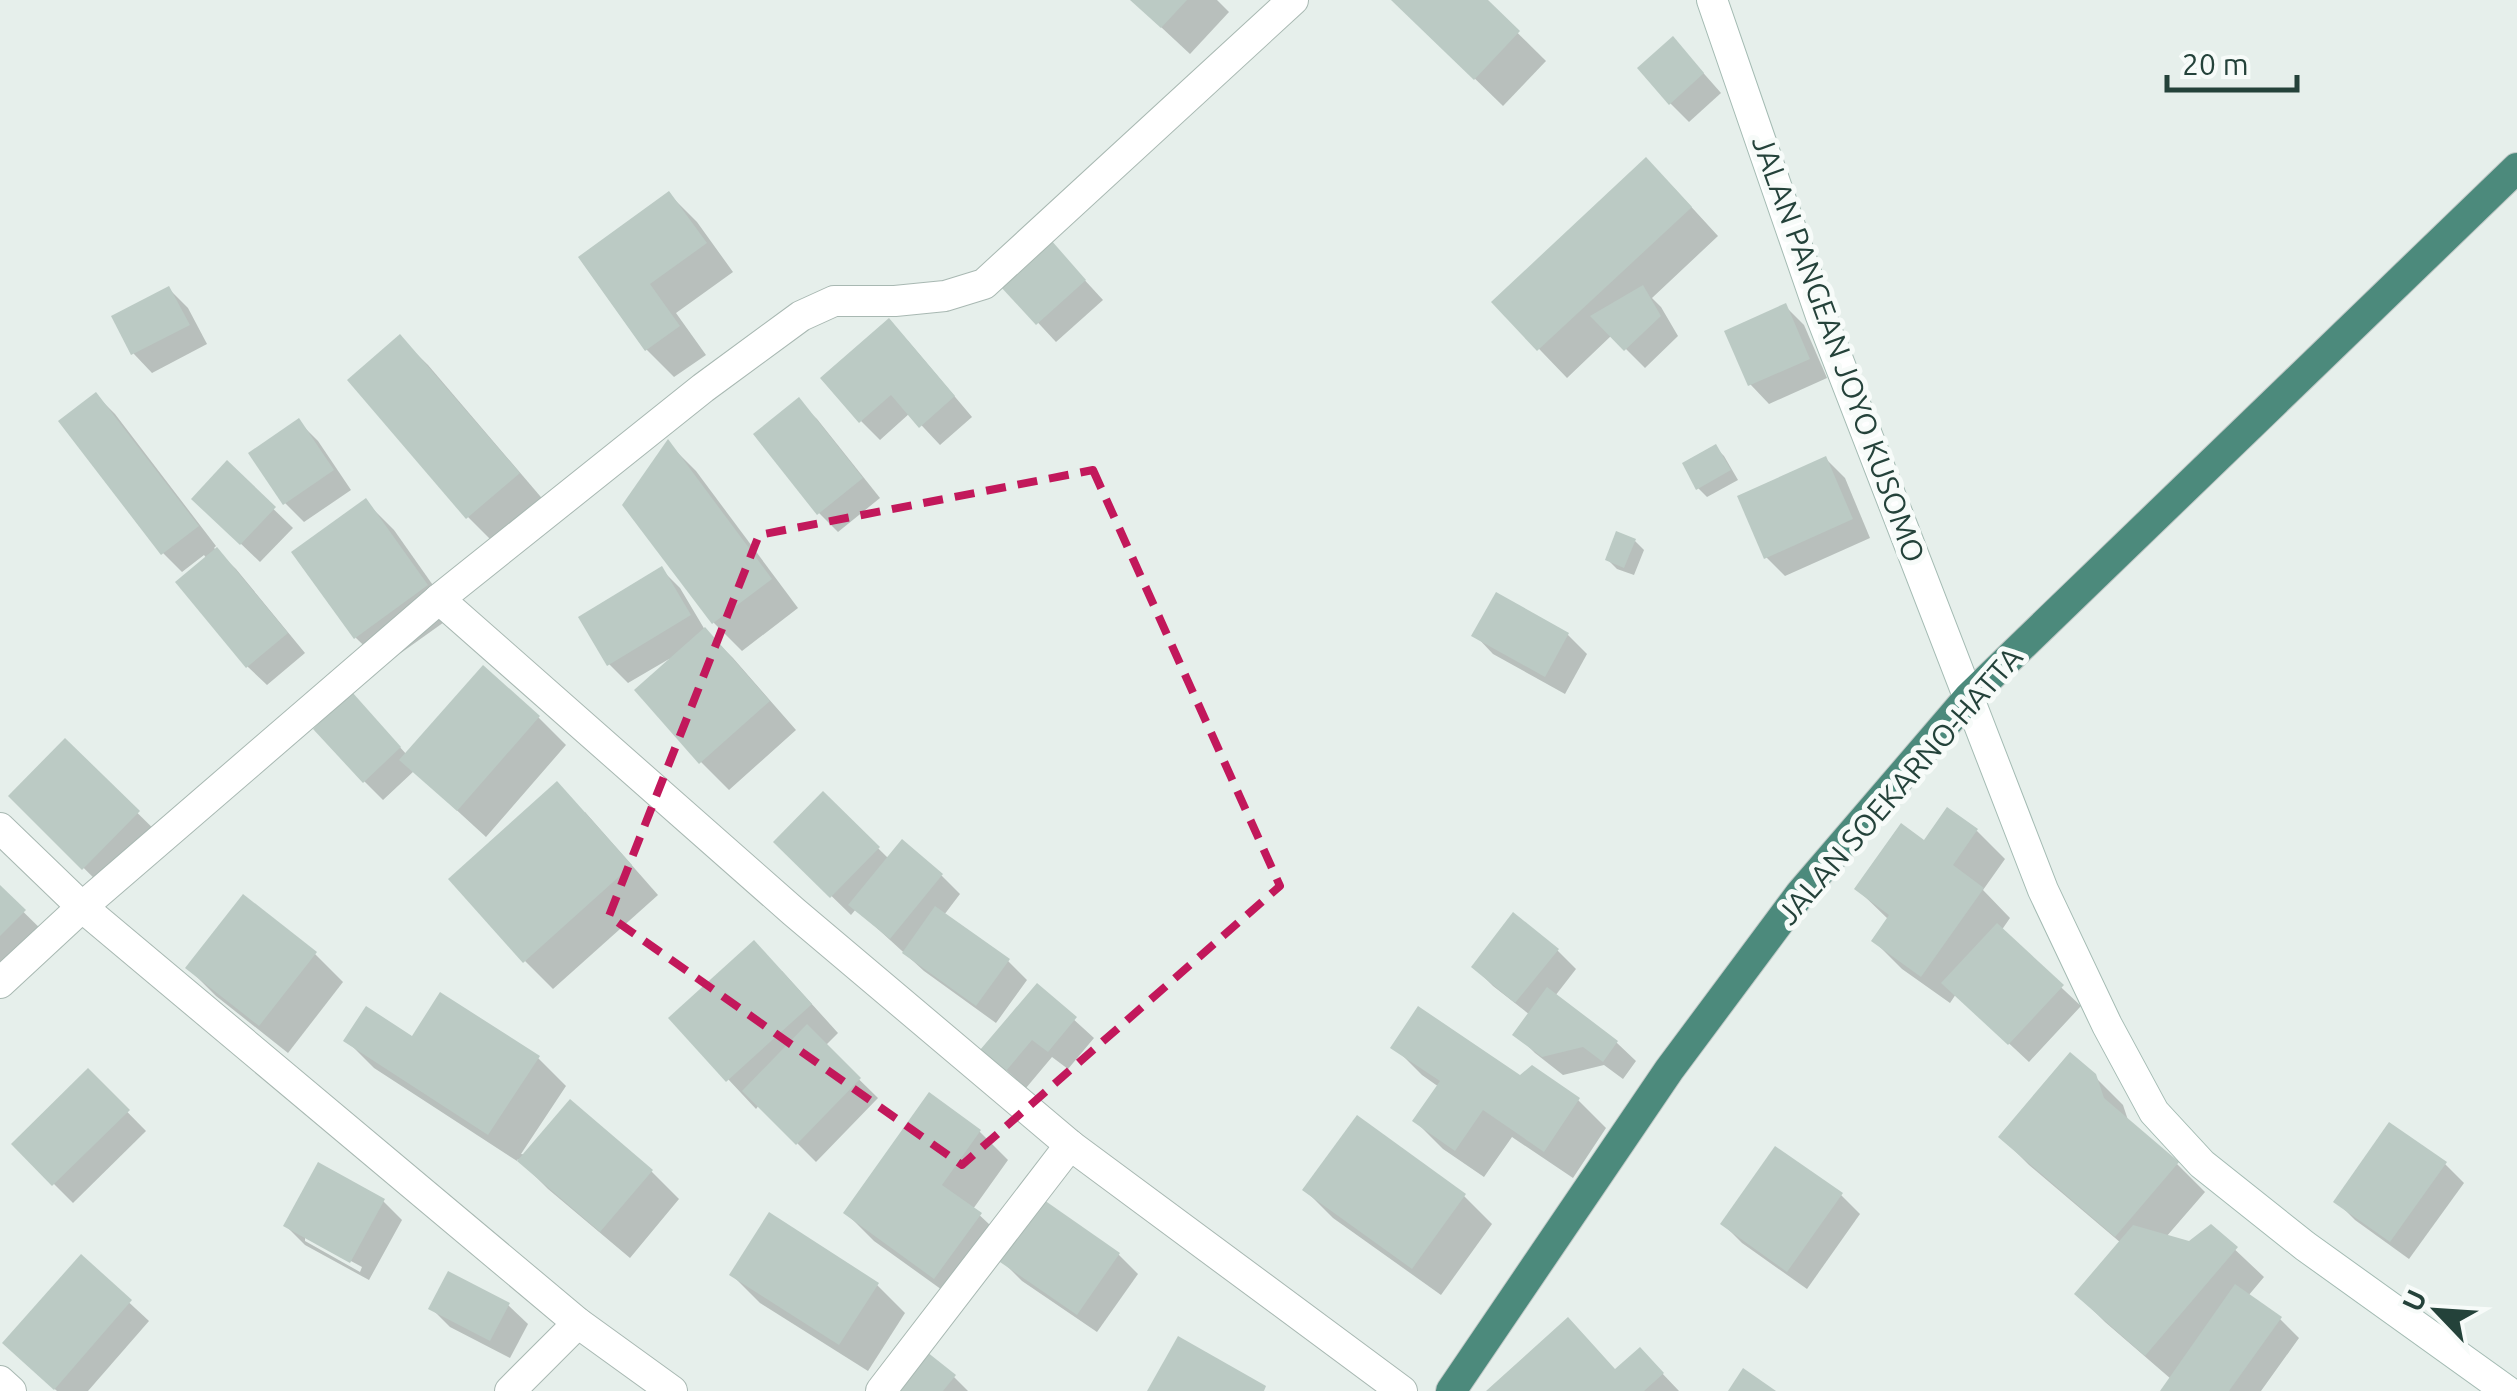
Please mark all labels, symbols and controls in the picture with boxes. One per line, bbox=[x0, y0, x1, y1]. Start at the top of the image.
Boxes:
scale bar bbox=[2167, 30, 2297, 92]
text: 20 m bbox=[2182, 47, 2249, 81]
street label: JALAN PANGEAN JOYO KUSOMO bbox=[1746, 131, 1932, 567]
street label: JALAN SOEKARNO-HATTA bbox=[1770, 640, 2029, 931]
north arrow bbox=[2387, 1261, 2487, 1361]
text: U bbox=[2396, 1285, 2432, 1316]

